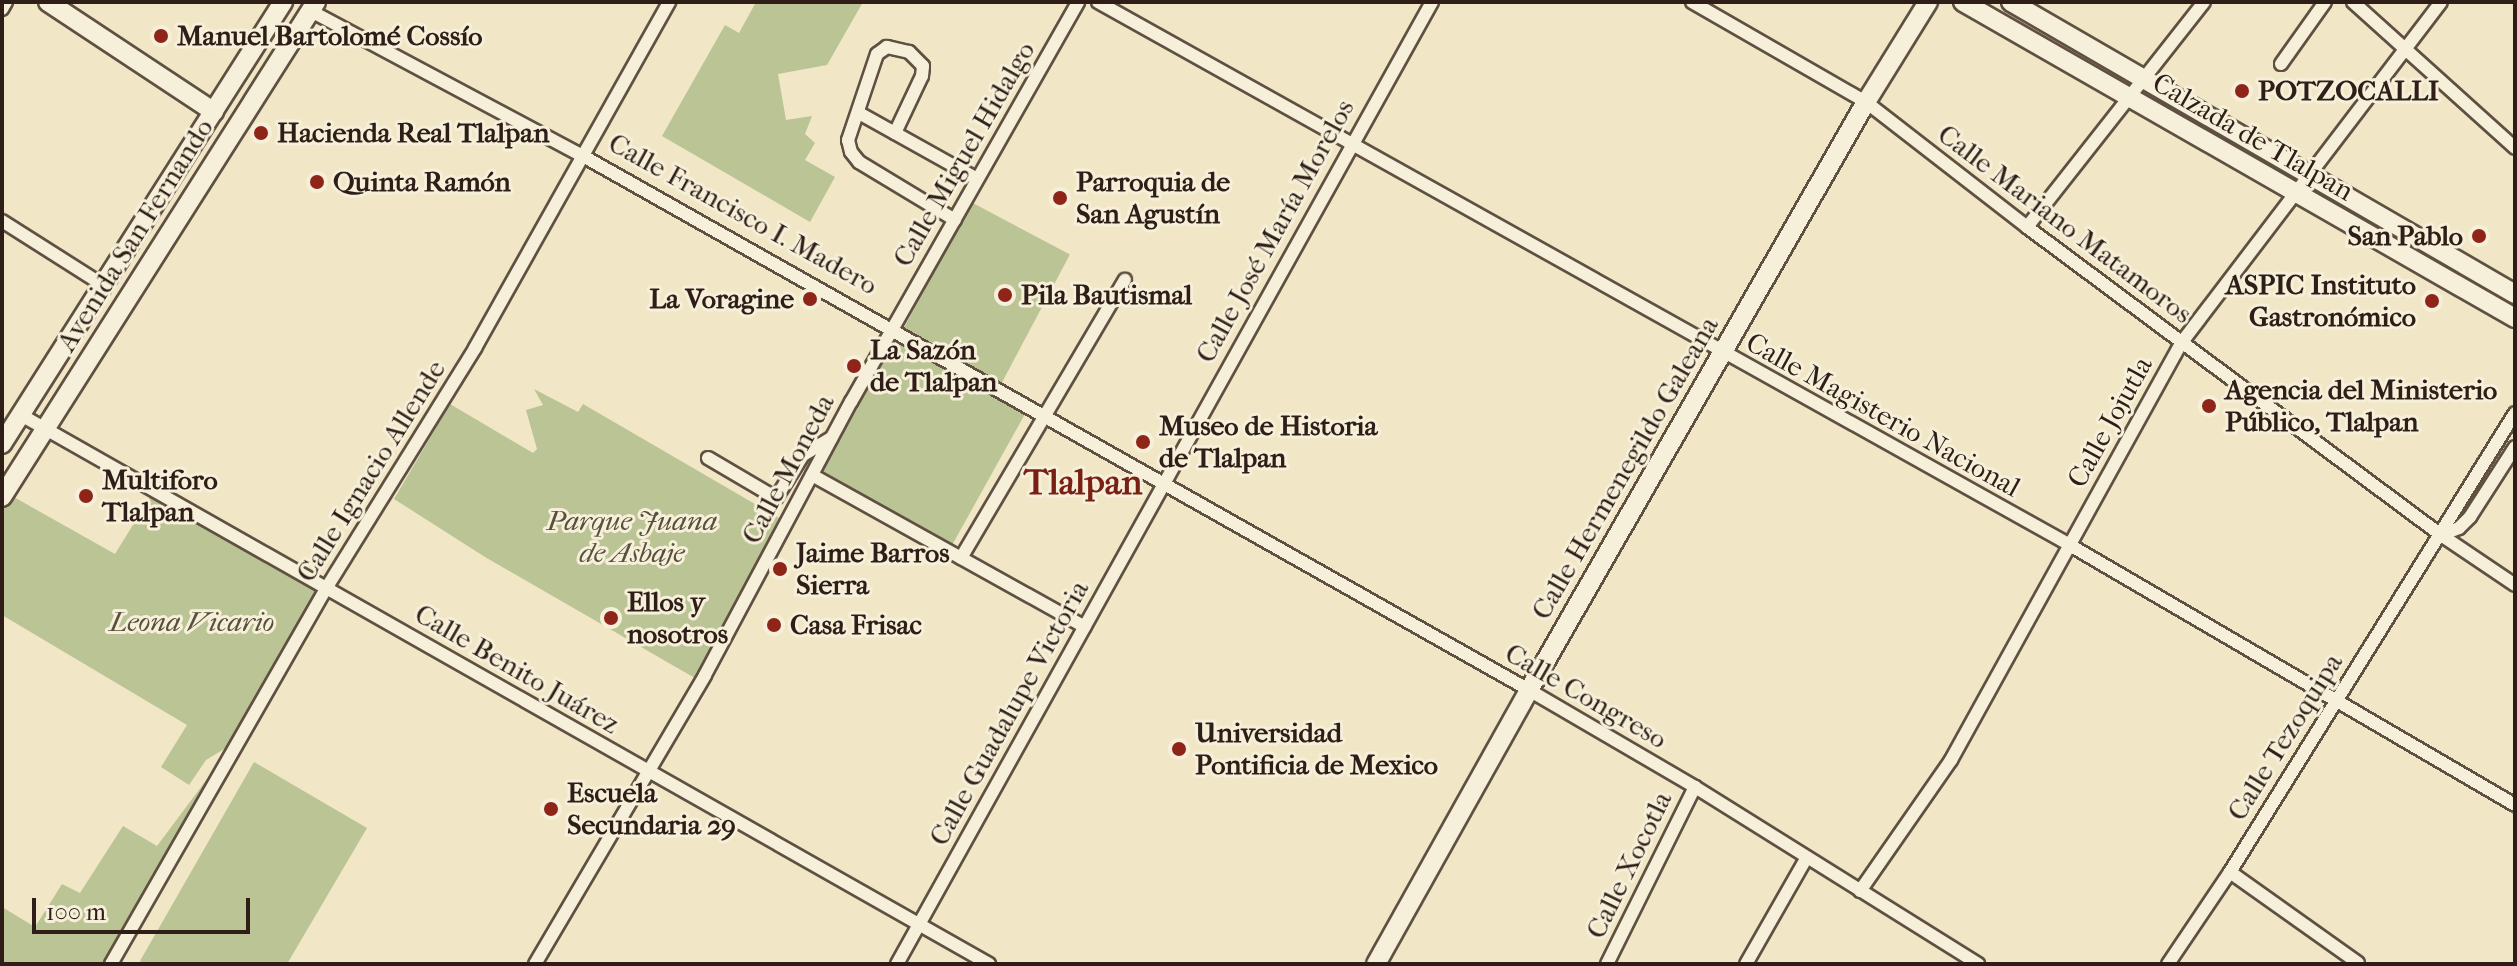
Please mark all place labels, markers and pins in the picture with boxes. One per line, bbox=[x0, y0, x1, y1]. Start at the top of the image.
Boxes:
place label: Manuel Bartolomé Cossío bbox=[177, 19, 482, 53]
marker: Manuel Bartolomé Cossío bbox=[152, 27, 170, 45]
place label: POTZOCALLI bbox=[2258, 74, 2439, 108]
marker: POTZOCALLI bbox=[2233, 82, 2251, 100]
place label: Hacienda Real Tlalpan bbox=[277, 116, 549, 150]
marker: Hacienda Real Tlalpan bbox=[252, 124, 270, 142]
place label: Quinta Ramón bbox=[333, 165, 511, 199]
place label: Parroquia de San Agustín bbox=[1076, 165, 1230, 231]
marker: Quinta Ramón bbox=[308, 173, 326, 191]
marker: Parroquia de San Agustín bbox=[1051, 189, 1069, 207]
place label: San Pablo bbox=[2348, 219, 2463, 253]
marker: San Pablo bbox=[2470, 227, 2488, 245]
place label: ASPIC Instituto Gastronómico bbox=[2226, 268, 2416, 334]
place label: Pila Bautismal bbox=[1021, 278, 1192, 312]
place label: La Voragine bbox=[649, 282, 794, 316]
marker: Pila Bautismal bbox=[996, 286, 1014, 304]
marker: La Voragine bbox=[801, 290, 819, 308]
marker: ASPIC Instituto Gastronómico bbox=[2423, 292, 2441, 310]
place label: La Sazón de Tlalpan bbox=[870, 333, 997, 399]
marker: La Sazón de Tlalpan bbox=[845, 357, 863, 375]
place label: Agencia del Ministerio Público, Tlalpan bbox=[2225, 373, 2497, 439]
marker: Agencia del Ministerio Público, Tlalpan bbox=[2200, 397, 2218, 415]
place label: Museo de Historia de Tlalpan bbox=[1159, 409, 1378, 475]
marker: Museo de Historia de Tlalpan bbox=[1134, 433, 1152, 451]
place label: Multiforo Tlalpan bbox=[102, 463, 218, 529]
marker: Multiforo Tlalpan bbox=[77, 487, 95, 505]
place label: Jaime Barros Sierra bbox=[796, 536, 949, 602]
marker: Jaime Barros Sierra bbox=[771, 560, 789, 578]
place label: Ellos y nosotros bbox=[627, 585, 728, 651]
place label: Casa Frisac bbox=[790, 608, 922, 642]
marker: Ellos y nosotros bbox=[602, 609, 620, 627]
marker: Casa Frisac bbox=[765, 616, 783, 634]
place label: Universidad Pontificia de Mexico bbox=[1195, 716, 1438, 782]
marker: Universidad Pontificia de Mexico bbox=[1170, 740, 1188, 758]
place label: Escuela Secundaria 29 bbox=[567, 776, 736, 842]
marker: Escuela Secundaria 29 bbox=[542, 800, 560, 818]

